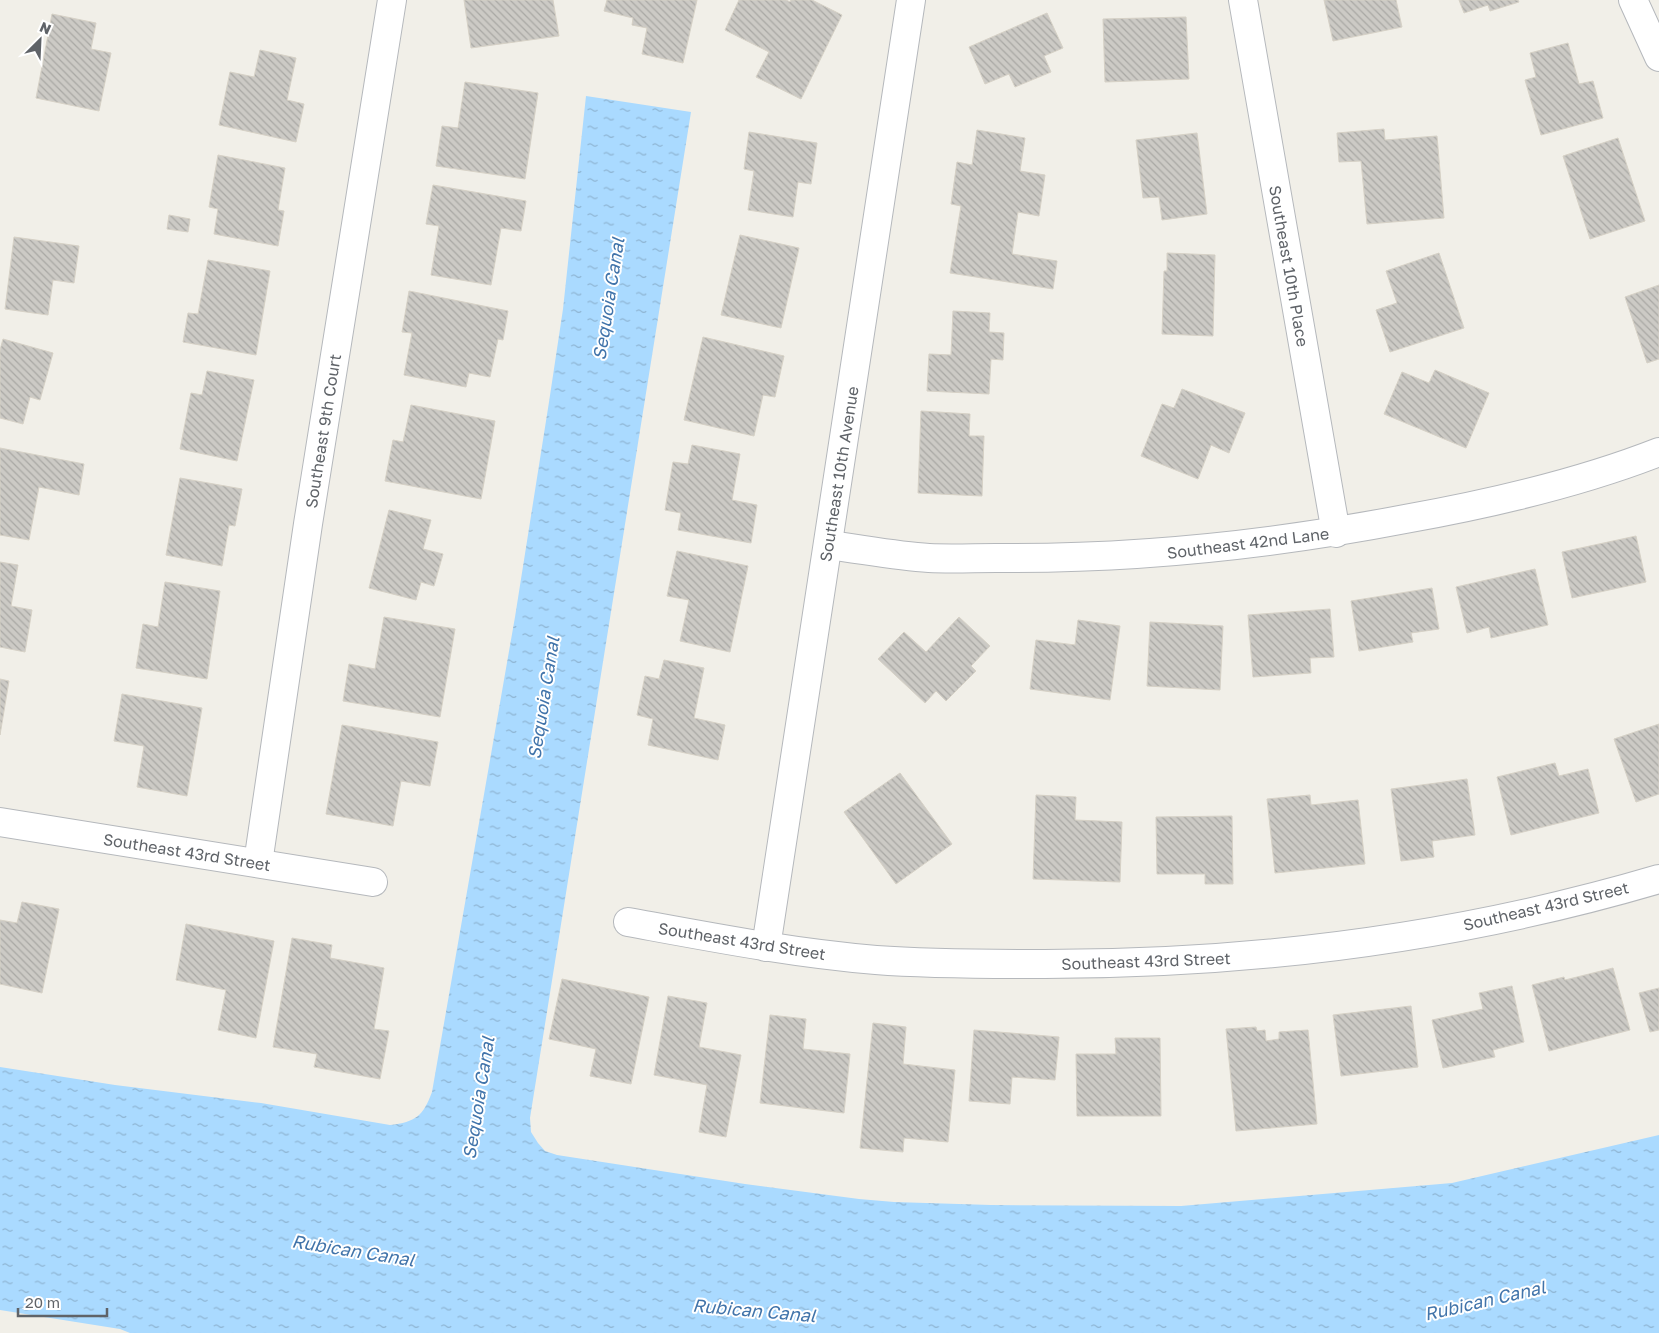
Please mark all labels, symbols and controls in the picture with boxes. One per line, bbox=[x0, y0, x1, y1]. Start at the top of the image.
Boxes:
north arrow bbox=[15, 15, 65, 65]
text: N bbox=[37, 18, 54, 38]
street label: Southeast 10th Place bbox=[1265, 184, 1313, 348]
water label: Sequoia Canal bbox=[587, 235, 629, 362]
street label: Southeast 9th Court bbox=[301, 352, 345, 510]
street label: Southeast 10th Avenue bbox=[815, 385, 863, 563]
street label: Southeast 42nd Lane bbox=[1166, 523, 1330, 563]
water label: Sequoia Canal bbox=[522, 634, 564, 761]
street label: Southeast 43rd Street bbox=[102, 829, 272, 875]
street label: Southeast 43rd Street bbox=[1461, 877, 1631, 935]
street label: Southeast 43rd Street bbox=[657, 918, 827, 964]
street label: Southeast 43rd Street bbox=[1061, 948, 1231, 974]
water label: Sequoia Canal bbox=[457, 1034, 499, 1161]
water label: Rubican Canal bbox=[290, 1229, 417, 1271]
water label: Rubican Canal bbox=[1422, 1275, 1549, 1325]
scale bar bbox=[18, 1286, 106, 1318]
text: 20 m bbox=[25, 1293, 60, 1311]
water label: Rubican Canal bbox=[692, 1294, 818, 1326]

